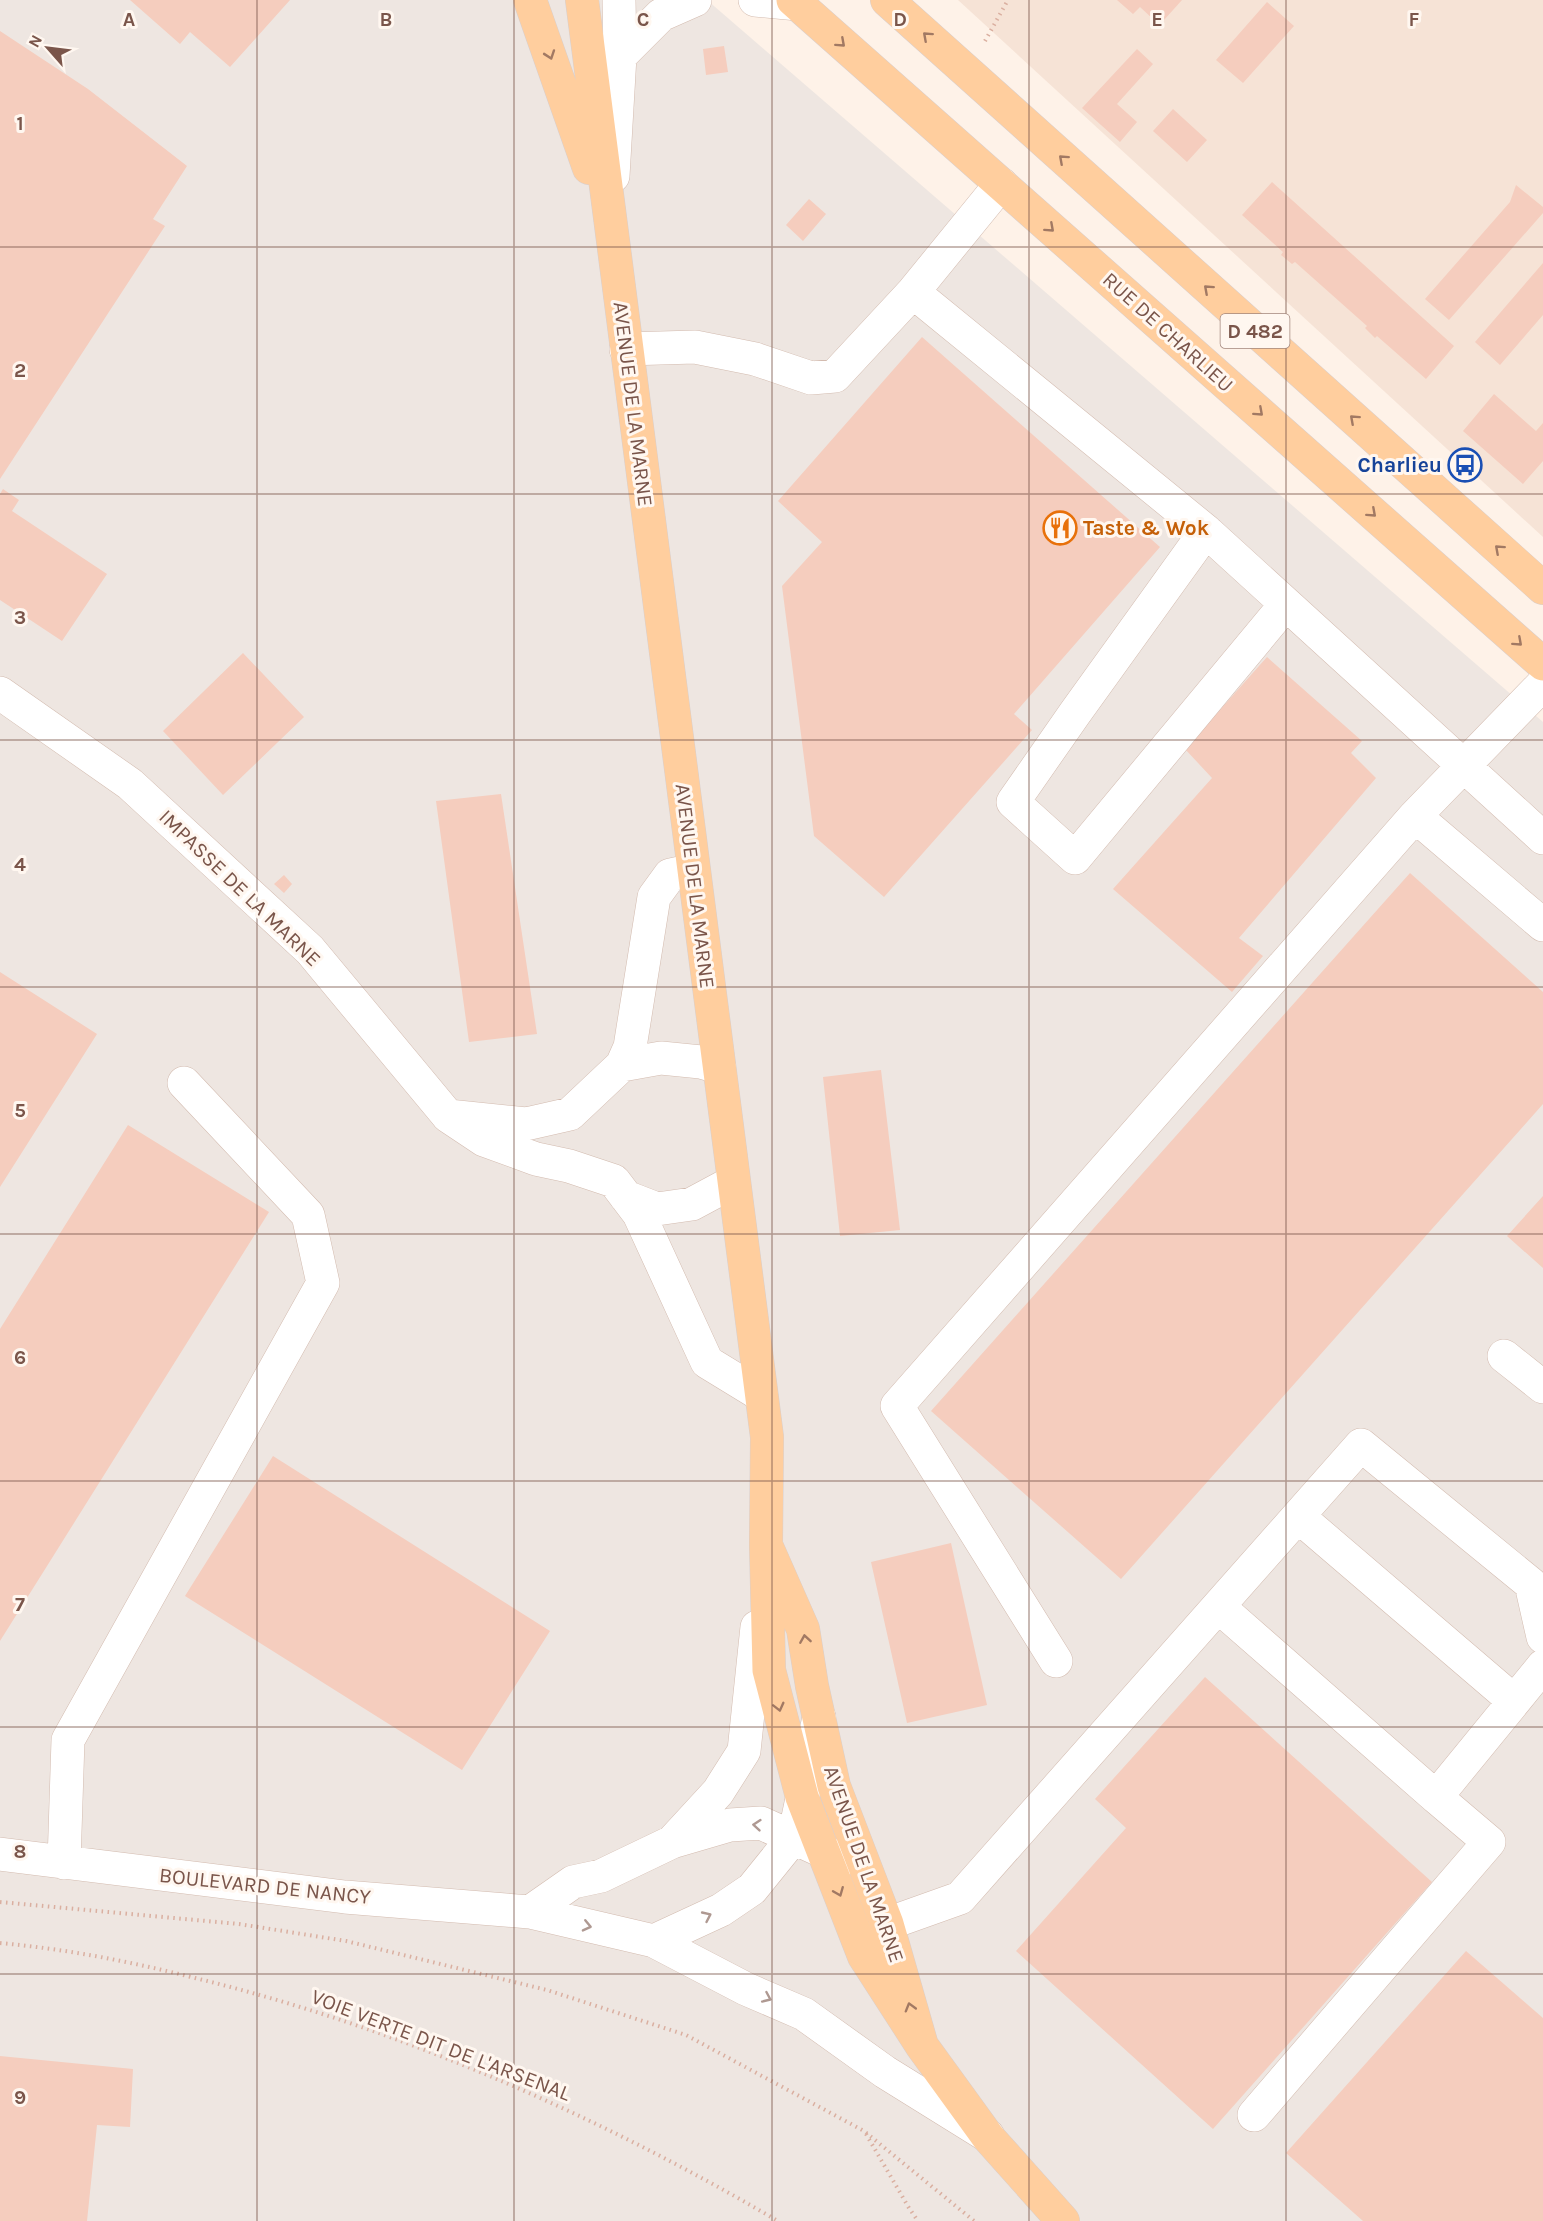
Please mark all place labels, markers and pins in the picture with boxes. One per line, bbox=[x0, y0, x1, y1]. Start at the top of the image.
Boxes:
bus stop icon: Charlieu bbox=[1447, 447, 1483, 483]
place label: Charlieu bbox=[1358, 453, 1442, 477]
restaurant icon: Taste & Wok bbox=[1042, 510, 1078, 546]
place label: Taste & Wok bbox=[1083, 516, 1210, 540]

